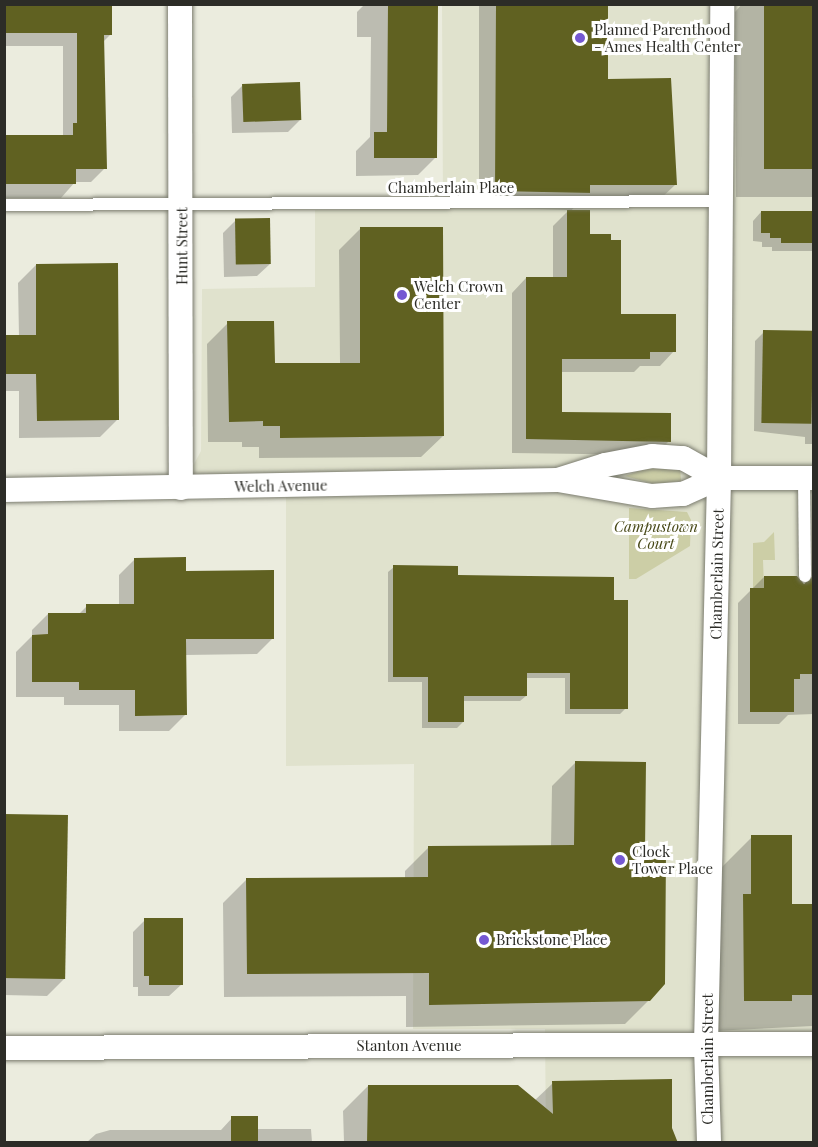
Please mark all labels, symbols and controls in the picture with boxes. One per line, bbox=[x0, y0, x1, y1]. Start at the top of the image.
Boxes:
place label: Planned Parenthood - Ames Health Center bbox=[594, 20, 741, 55]
marker: Planned Parenthood - Ames Health Center bbox=[571, 29, 589, 47]
street label: Chamberlain Place bbox=[388, 179, 514, 197]
street label: Hunt Street bbox=[173, 207, 191, 285]
place label: Welch Crown Center bbox=[414, 277, 503, 312]
marker: Welch Crown Center bbox=[395, 288, 409, 302]
street label: Welch Avenue bbox=[234, 476, 328, 496]
street label: Chamberlain Street bbox=[707, 508, 727, 640]
park label: Campustown Court bbox=[614, 517, 698, 552]
place label: Clock Tower Place bbox=[632, 842, 713, 877]
marker: Clock Tower Place bbox=[613, 853, 627, 867]
place label: Brickstone Place bbox=[496, 931, 608, 949]
marker: Brickstone Place bbox=[477, 933, 491, 947]
street label: Chamberlain Street bbox=[699, 993, 717, 1125]
street label: Stanton Avenue bbox=[356, 1037, 462, 1055]

